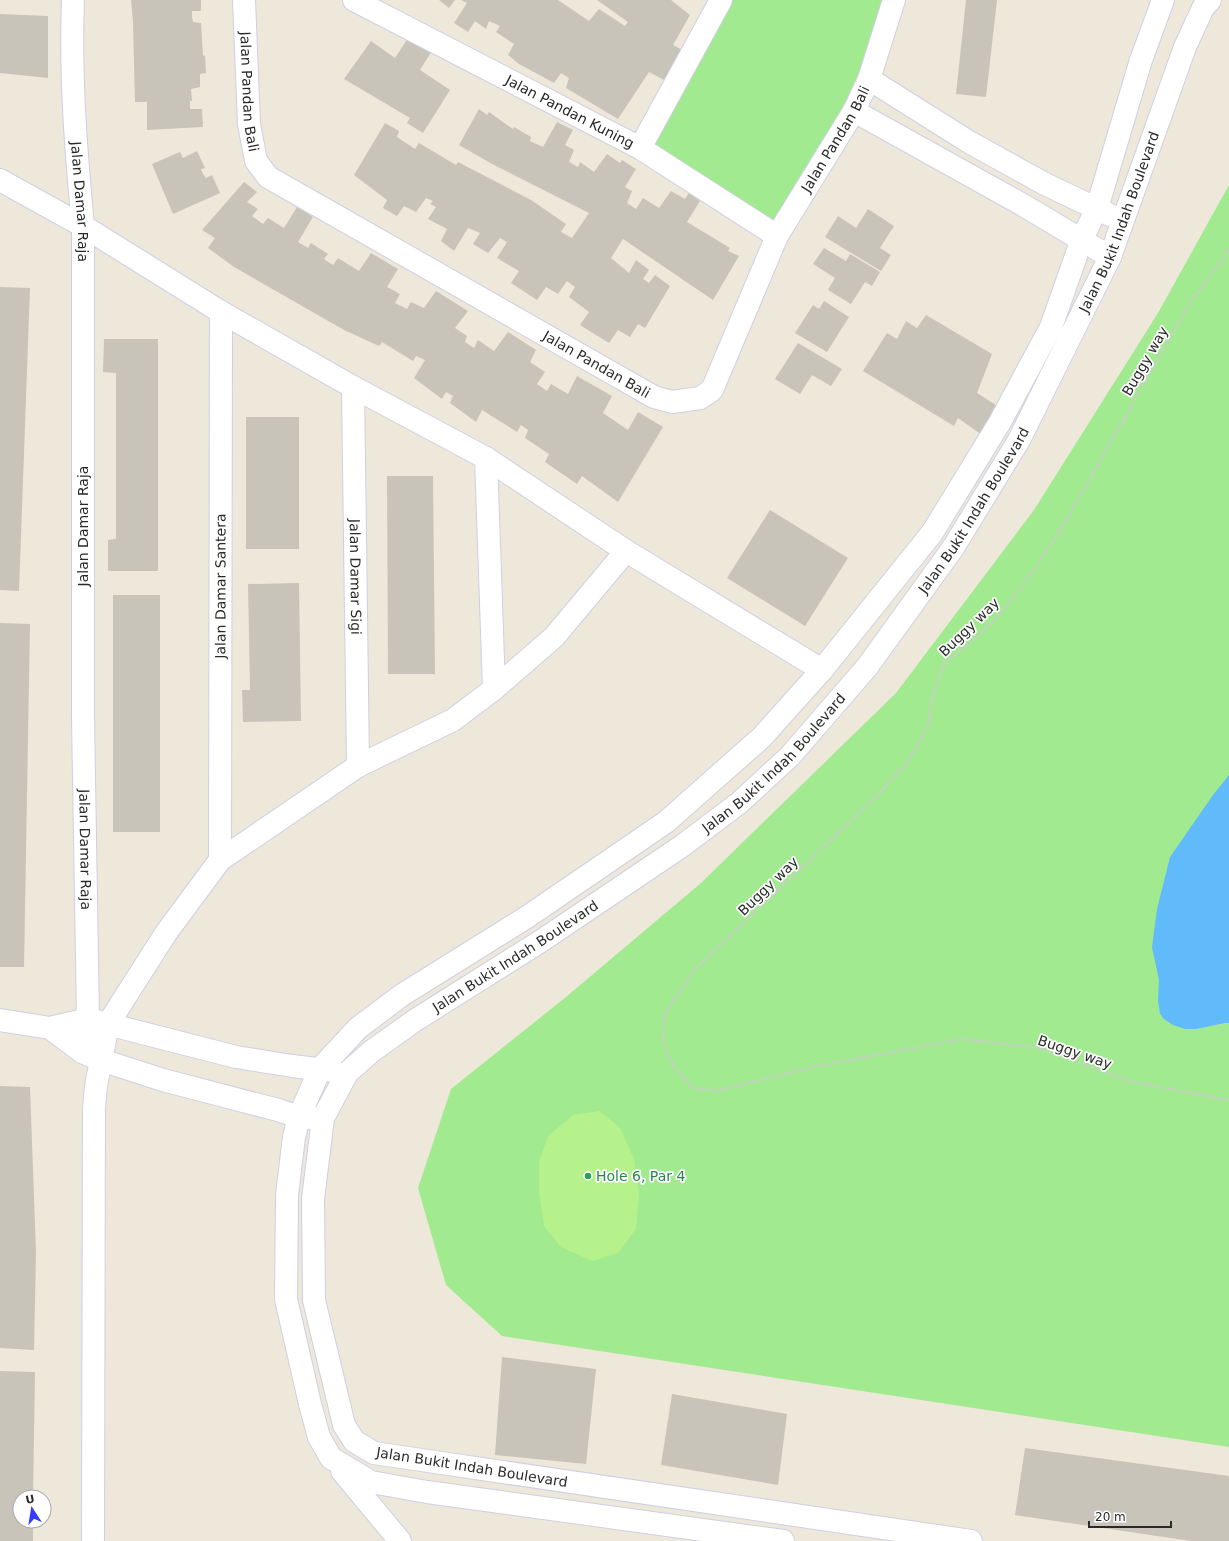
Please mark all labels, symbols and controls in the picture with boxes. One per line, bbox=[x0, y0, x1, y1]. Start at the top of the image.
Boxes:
street label: Jalan Pandan Bali bbox=[237, 30, 262, 153]
street label: Jalan Pandan Kuning bbox=[502, 71, 637, 152]
street label: Jalan Pandan Bali bbox=[798, 83, 873, 196]
street label: Jalan Bukit Indah Boulevard bbox=[1075, 129, 1162, 316]
street label: Jalan Damar Raja bbox=[68, 140, 91, 262]
street label: Buggy way bbox=[1119, 324, 1171, 398]
street label: Jalan Pandan Bali bbox=[539, 327, 653, 401]
street label: Jalan Bukit Indah Boulevard bbox=[914, 425, 1032, 597]
street label: Jalan Damar Raja bbox=[75, 466, 91, 587]
street label: Jalan Damar Santera bbox=[212, 513, 229, 660]
street label: Jalan Damar Sigi bbox=[347, 518, 364, 635]
street label: Buggy way bbox=[936, 594, 1002, 660]
street label: Jalan Bukit Indah Boulevard bbox=[698, 690, 849, 837]
street label: Jalan Damar Raja bbox=[76, 788, 94, 910]
street label: Buggy way bbox=[735, 853, 801, 919]
street label: Jalan Bukit Indah Boulevard bbox=[429, 897, 601, 1016]
street label: Buggy way bbox=[1036, 1032, 1114, 1072]
place label: Hole 6, Par 4 bbox=[596, 1168, 685, 1184]
marker: Hole 6, Par 4 bbox=[583, 1171, 593, 1181]
street label: Jalan Bukit Indah Boulevard bbox=[374, 1444, 569, 1490]
north arrow bbox=[12, 1489, 52, 1529]
text: U bbox=[24, 1492, 36, 1507]
scale bar bbox=[1089, 1503, 1171, 1529]
text: 20 m bbox=[1095, 1510, 1126, 1524]

